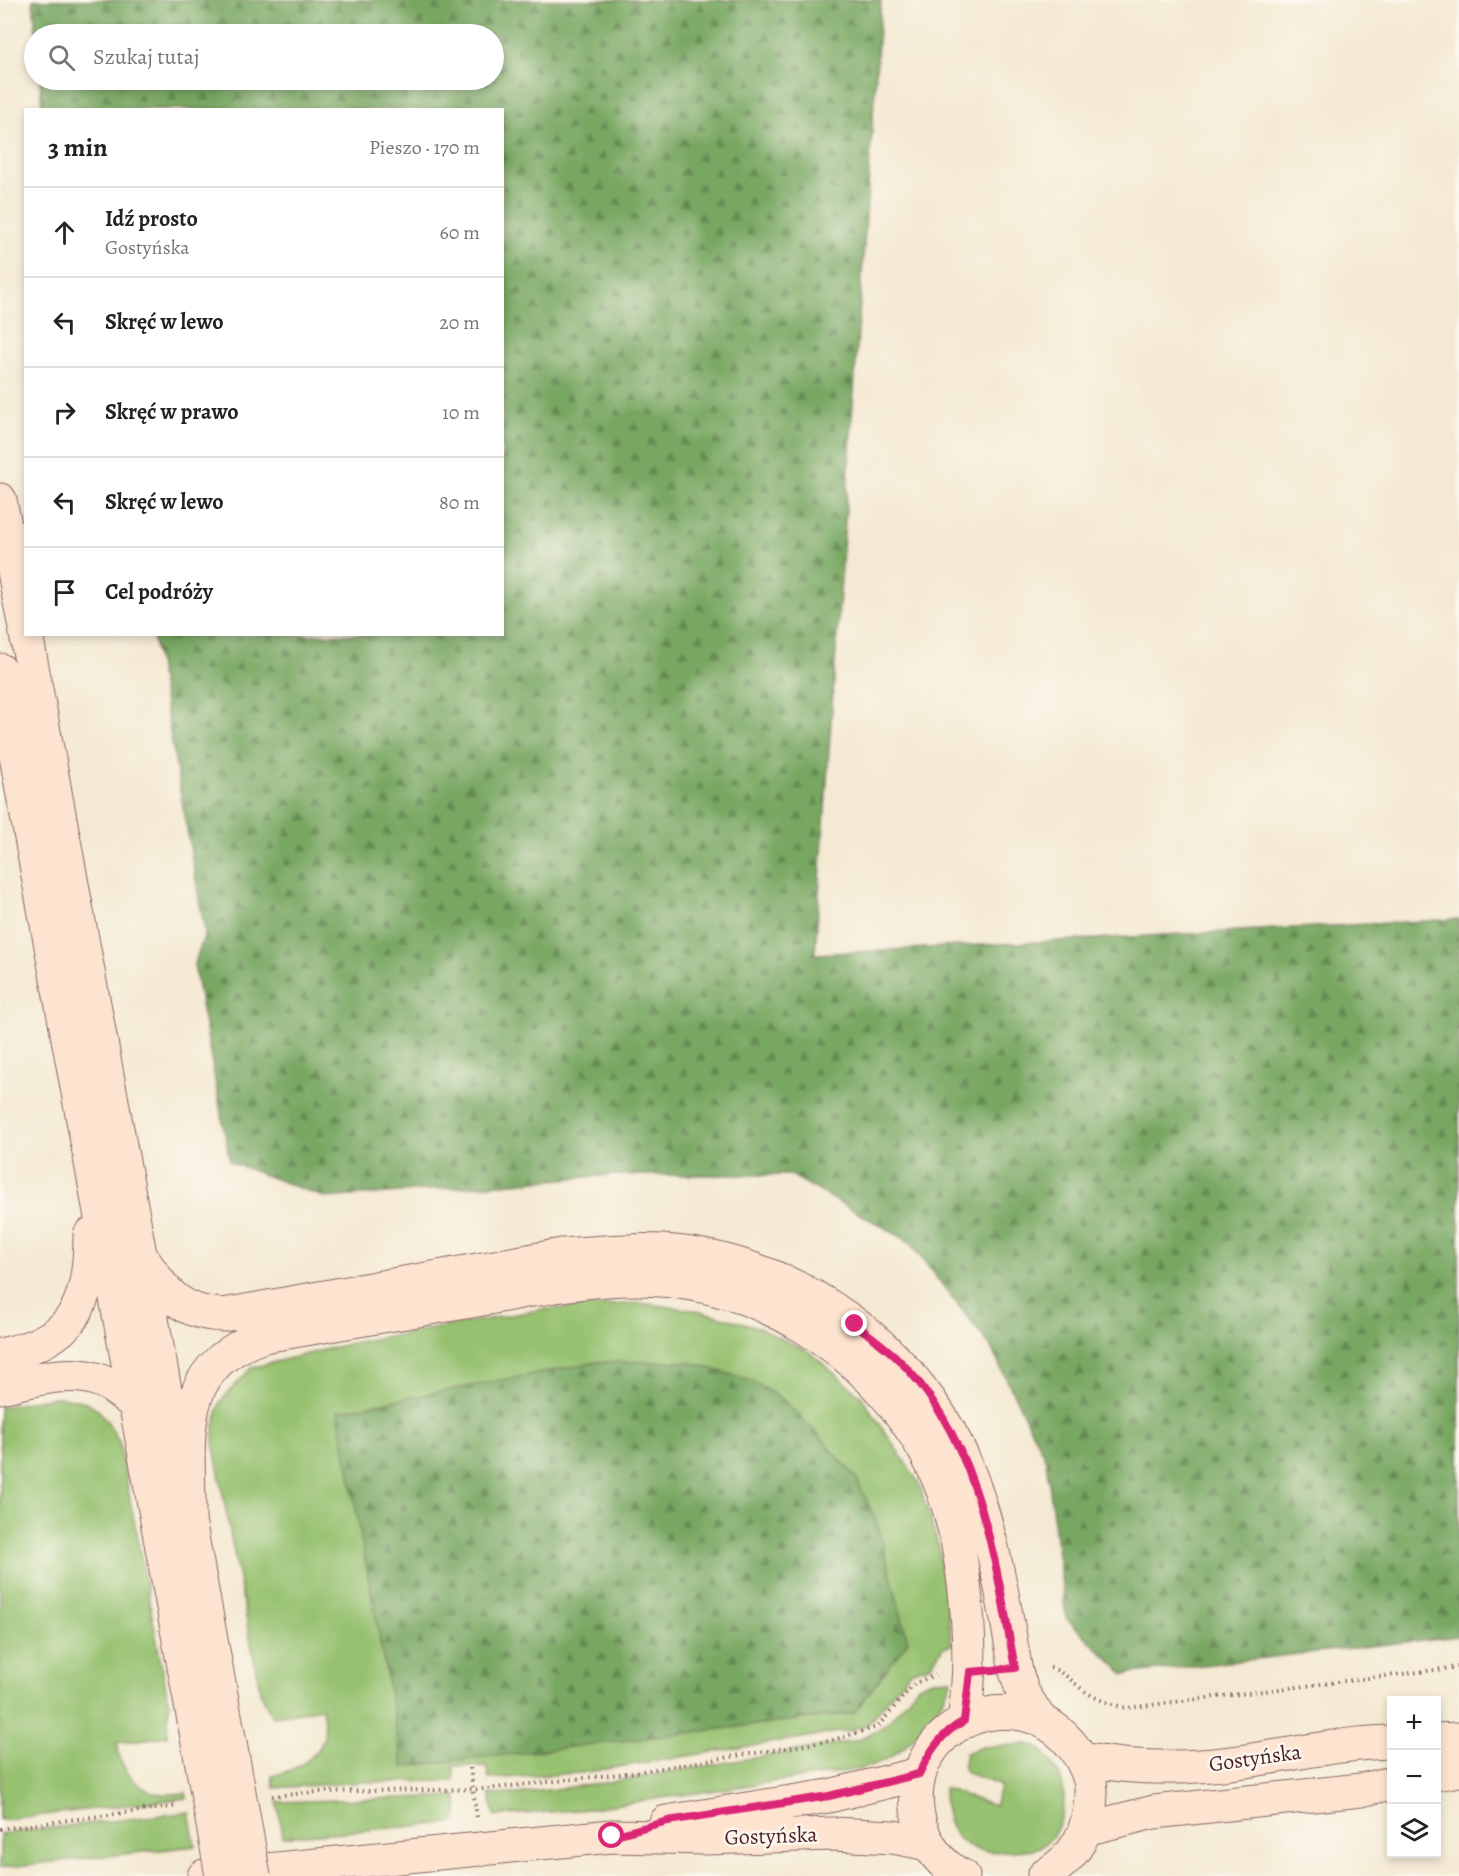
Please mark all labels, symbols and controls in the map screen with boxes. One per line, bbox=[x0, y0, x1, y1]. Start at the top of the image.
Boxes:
search box bbox=[24, 24, 504, 90]
icon: search bbox=[45, 41, 78, 74]
text: Szukaj tutaj bbox=[93, 42, 199, 72]
text: 3 min bbox=[48, 130, 108, 165]
text: Pieszo · 170 m bbox=[369, 134, 480, 161]
text: Idź prosto bbox=[105, 204, 198, 234]
icon: ahead bbox=[48, 216, 81, 249]
text: 60 m bbox=[440, 219, 480, 246]
text: Gostyńska bbox=[105, 234, 190, 261]
icon: left bbox=[48, 306, 81, 339]
text: Skręć w lewo bbox=[105, 307, 224, 337]
text: 20 m bbox=[439, 309, 480, 336]
icon: right bbox=[48, 396, 81, 429]
text: Skręć w prawo bbox=[105, 397, 239, 427]
text: 10 m bbox=[442, 399, 480, 426]
icon: left bbox=[48, 486, 81, 519]
text: Skręć w lewo bbox=[105, 487, 224, 517]
text: 80 m bbox=[439, 489, 480, 516]
icon: arrive bbox=[48, 576, 81, 609]
text: Cel podróży bbox=[105, 577, 213, 607]
route end bbox=[841, 1310, 867, 1336]
map controls bbox=[1387, 1696, 1441, 1858]
button: + bbox=[1387, 1696, 1441, 1750]
street label: Gostyńska bbox=[1207, 1737, 1304, 1779]
button: − bbox=[1387, 1750, 1441, 1804]
button: layers bbox=[1387, 1804, 1441, 1858]
street label: Gostyńska bbox=[724, 1819, 819, 1853]
route start bbox=[598, 1822, 624, 1848]

